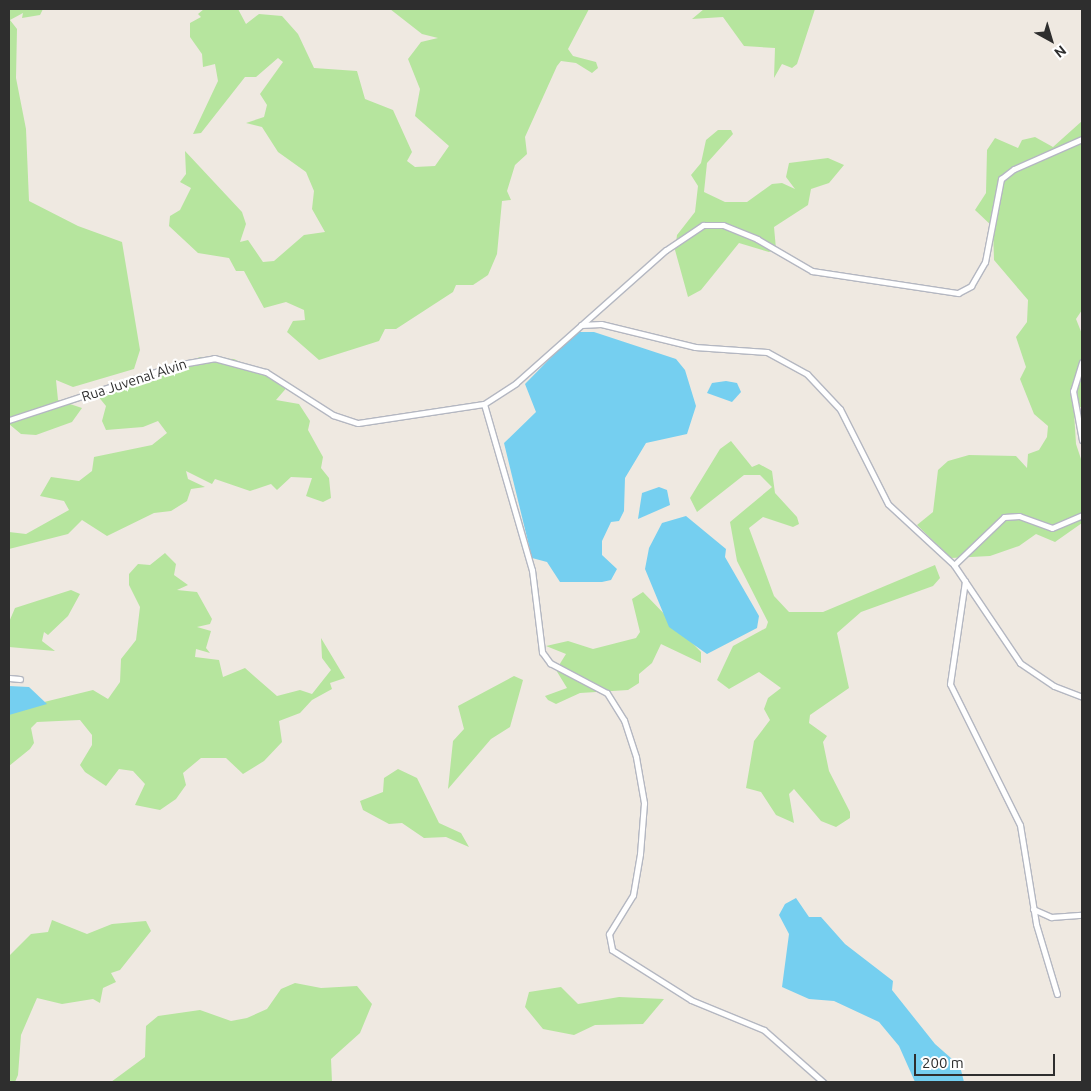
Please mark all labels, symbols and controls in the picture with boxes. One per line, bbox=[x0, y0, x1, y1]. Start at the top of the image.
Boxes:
north arrow bbox=[1026, 15, 1076, 65]
text: N bbox=[1051, 42, 1070, 61]
street label: Rua Juvenal Alvin bbox=[79, 355, 189, 405]
scale bar bbox=[916, 1044, 1057, 1076]
text: 200 m bbox=[922, 1054, 964, 1071]

